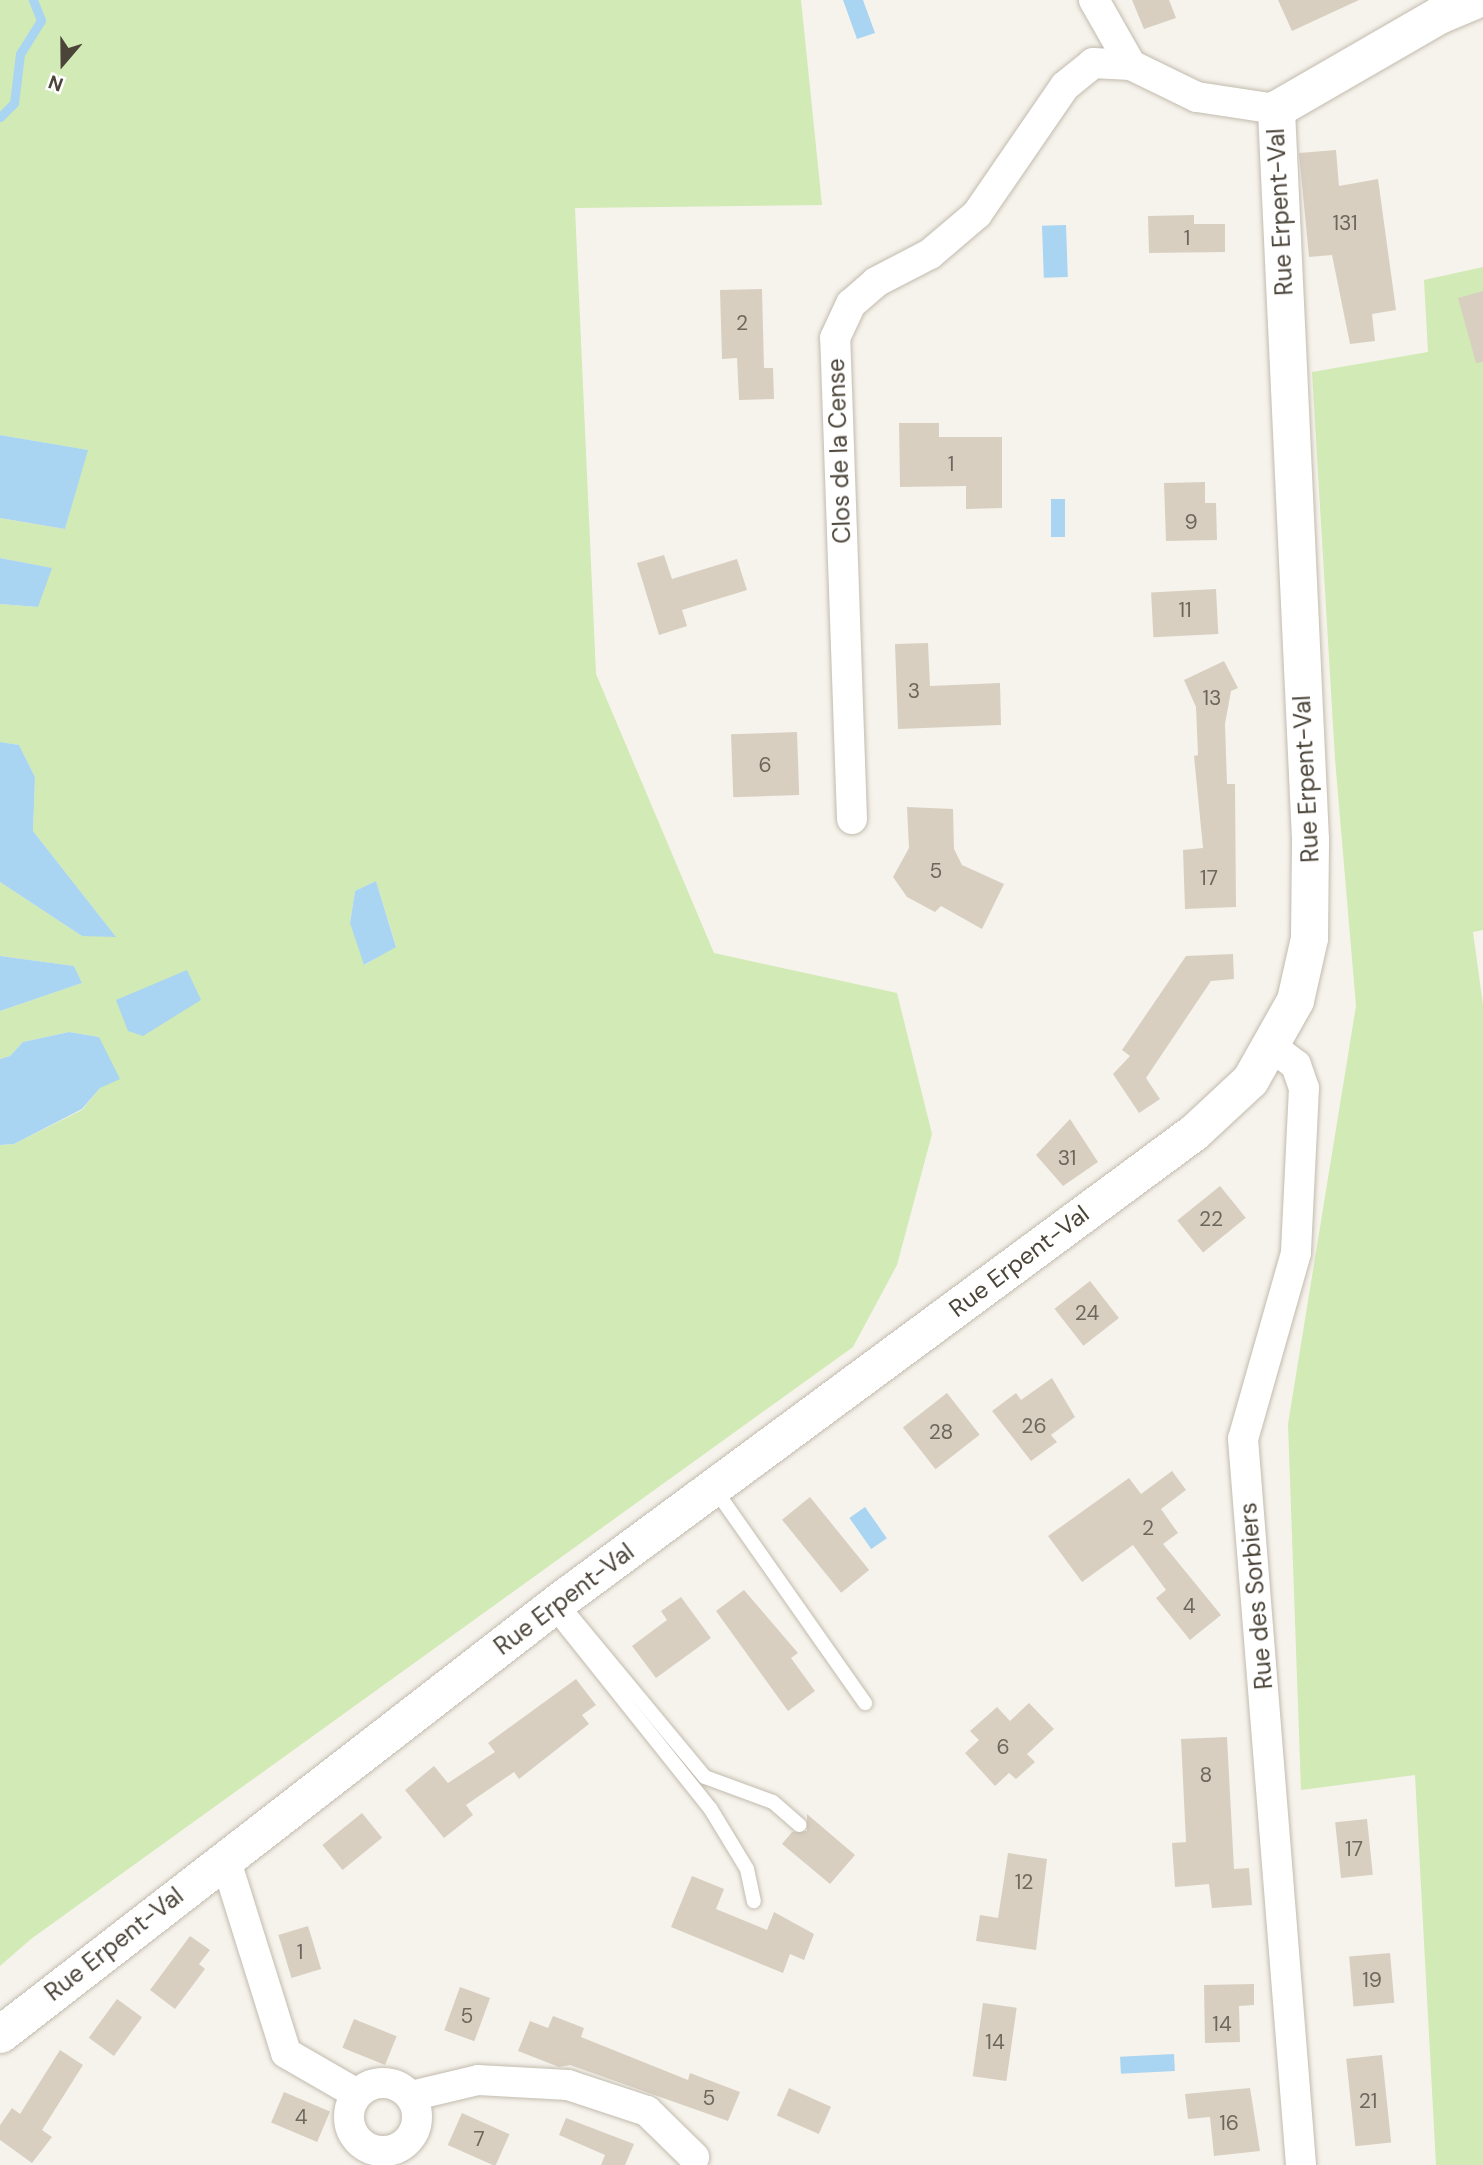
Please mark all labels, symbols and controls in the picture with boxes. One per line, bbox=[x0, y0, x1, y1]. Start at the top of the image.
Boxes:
north arrow bbox=[28, 28, 98, 98]
text: N bbox=[45, 69, 66, 97]
street label: Rue Erpent-Val bbox=[1261, 128, 1299, 296]
house number: 131 bbox=[1332, 210, 1358, 236]
house number: 1 bbox=[1184, 225, 1190, 251]
house number: 2 bbox=[736, 310, 748, 336]
street label: Clos de la Cense bbox=[821, 358, 857, 544]
house number: 1 bbox=[948, 451, 954, 477]
house number: 9 bbox=[1184, 509, 1198, 535]
house number: 11 bbox=[1178, 597, 1192, 623]
house number: 3 bbox=[908, 678, 920, 704]
house number: 13 bbox=[1203, 685, 1221, 711]
street label: Rue Erpent-Val bbox=[1287, 695, 1325, 863]
house number: 6 bbox=[758, 752, 772, 778]
house number: 5 bbox=[930, 858, 942, 884]
house number: 17 bbox=[1200, 865, 1218, 891]
house number: 31 bbox=[1058, 1145, 1076, 1171]
street label: Rue Erpent-Val bbox=[943, 1199, 1095, 1323]
house number: 22 bbox=[1199, 1206, 1223, 1232]
house number: 24 bbox=[1075, 1300, 1099, 1326]
house number: 26 bbox=[1021, 1413, 1047, 1439]
house number: 28 bbox=[929, 1419, 953, 1445]
street label: Rue des Sorbiers bbox=[1233, 1501, 1279, 1691]
house number: 2 bbox=[1142, 1515, 1154, 1541]
street label: Rue Erpent-Val bbox=[488, 1537, 640, 1661]
house number: 4 bbox=[1183, 1593, 1195, 1619]
house number: 6 bbox=[996, 1734, 1010, 1760]
house number: 8 bbox=[1200, 1762, 1212, 1788]
house number: 17 bbox=[1345, 1836, 1363, 1862]
house number: 12 bbox=[1015, 1869, 1033, 1895]
street label: Rue Erpent-Val bbox=[39, 1881, 189, 2007]
house number: 1 bbox=[297, 1939, 303, 1965]
house number: 19 bbox=[1362, 1967, 1382, 1993]
house number: 5 bbox=[461, 2003, 473, 2029]
house number: 14 bbox=[1212, 2011, 1232, 2037]
house number: 14 bbox=[985, 2029, 1005, 2055]
house number: 5 bbox=[703, 2085, 715, 2111]
house number: 21 bbox=[1359, 2088, 1377, 2114]
house number: 4 bbox=[295, 2104, 307, 2130]
house number: 16 bbox=[1219, 2110, 1239, 2136]
house number: 7 bbox=[473, 2126, 485, 2152]

